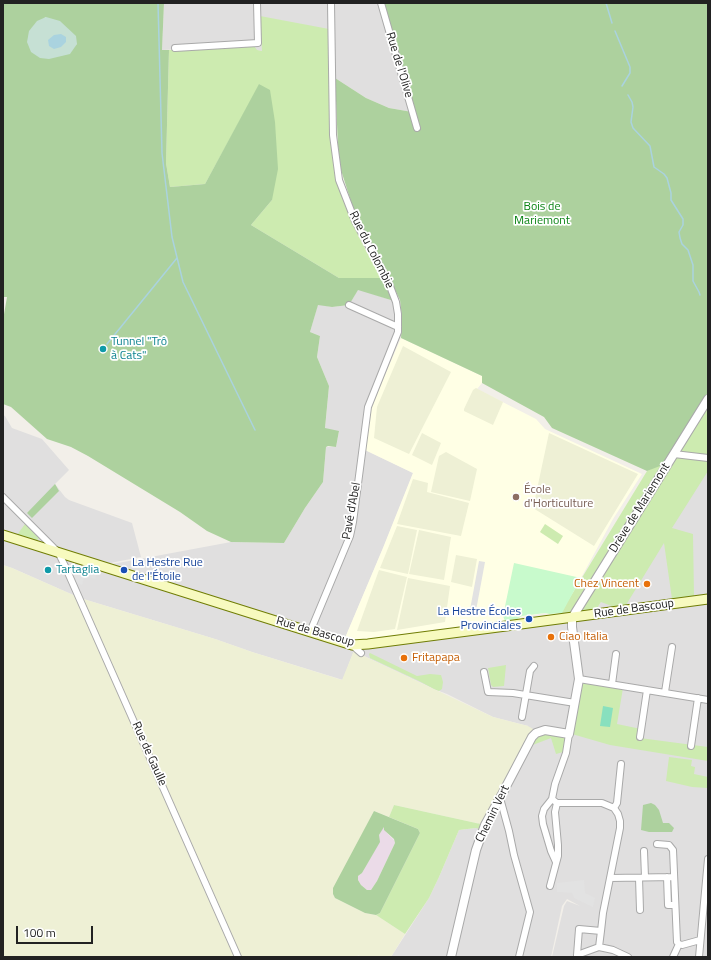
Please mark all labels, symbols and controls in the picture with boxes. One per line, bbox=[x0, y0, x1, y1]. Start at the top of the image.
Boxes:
street label: Rue de l'Olive bbox=[382, 30, 416, 100]
park label: Bois de Mariemont bbox=[514, 200, 570, 228]
street label: Rue du Colombie bbox=[345, 209, 397, 291]
place label: Tunnel "Trô à Cats" bbox=[111, 335, 167, 363]
marker: Tunnel "Trô à Cats" bbox=[98, 344, 108, 354]
street label: Drève de Mariemont bbox=[607, 460, 673, 556]
street label: Pavé d'Abel bbox=[340, 481, 364, 541]
place label: École d'Horticulture bbox=[524, 483, 593, 511]
marker: École d'Horticulture bbox=[511, 492, 521, 502]
place label: La Hestre Rue de l'Étoile bbox=[132, 556, 203, 584]
place label: Tartaglia bbox=[56, 563, 99, 577]
marker: Tartaglia bbox=[43, 565, 53, 575]
marker: La Hestre Rue de l'Étoile bbox=[119, 565, 129, 575]
place label: Chez Vincent bbox=[574, 577, 639, 591]
marker: Chez Vincent bbox=[642, 579, 652, 589]
street label: Rue de Bascoup bbox=[593, 596, 675, 622]
place label: La Hestre Écoles Provinciales bbox=[438, 605, 521, 633]
street label: Rue de Bascoup bbox=[274, 614, 356, 650]
marker: La Hestre Écoles Provinciales bbox=[524, 614, 534, 624]
place label: Ciao Italia bbox=[559, 630, 608, 644]
marker: Ciao Italia bbox=[546, 632, 556, 642]
place label: Fritapapa bbox=[412, 651, 460, 665]
marker: Fritapapa bbox=[399, 653, 409, 663]
street label: Rue de Gaulle bbox=[128, 720, 170, 788]
street label: Chemin Vert bbox=[473, 783, 513, 845]
scale bar bbox=[18, 918, 95, 944]
text: 100 m bbox=[23, 923, 56, 942]

